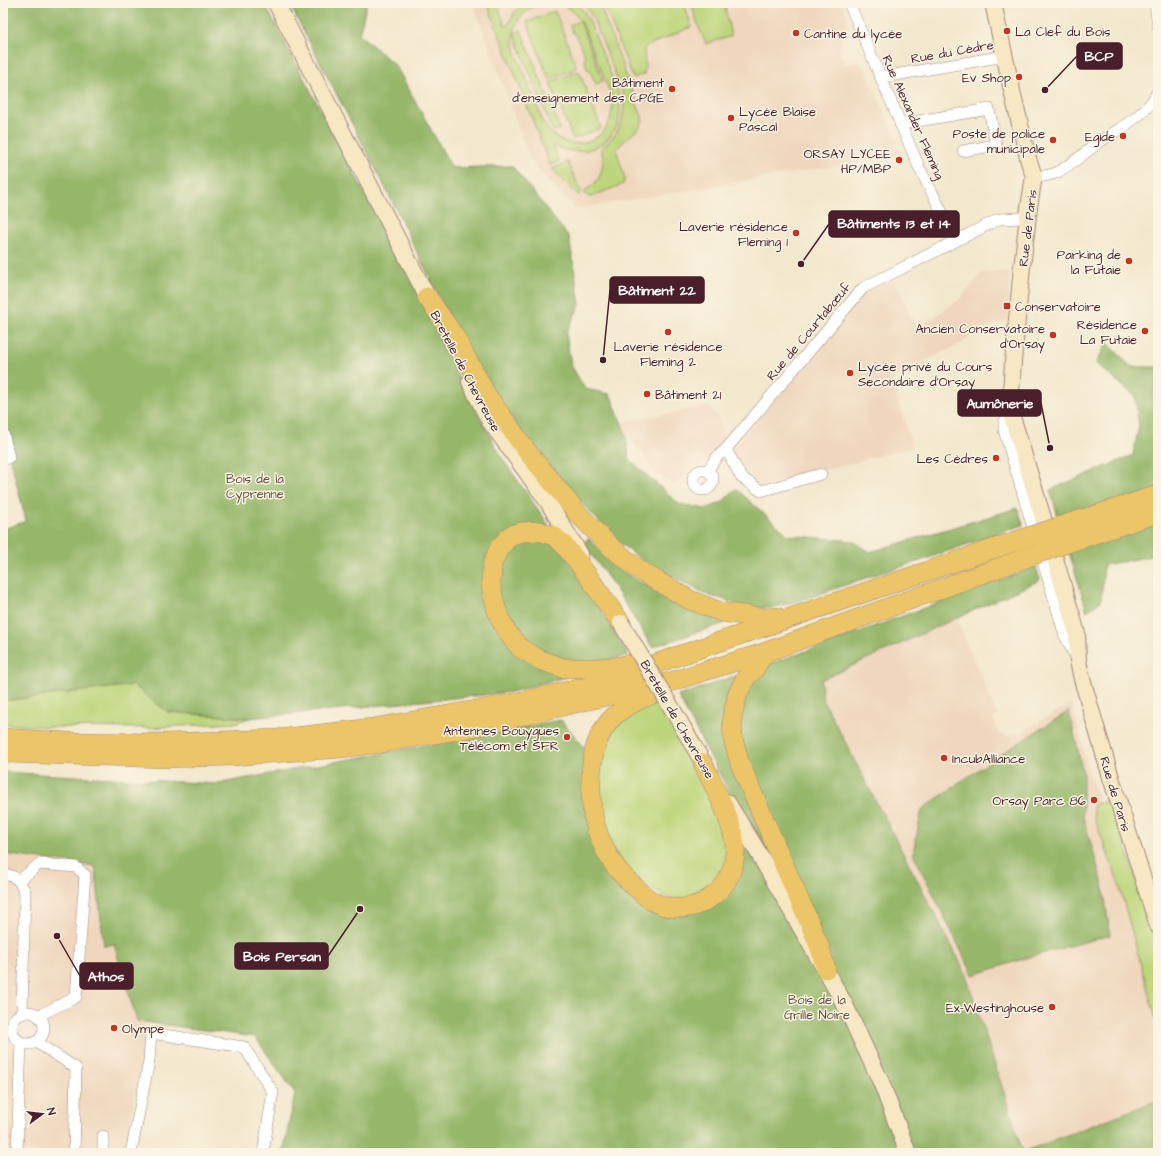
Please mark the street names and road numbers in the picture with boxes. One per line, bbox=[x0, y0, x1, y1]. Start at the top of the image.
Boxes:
street label: Rue du Cèdre bbox=[909, 36, 995, 68]
street label: Rue Alexander Fleming bbox=[877, 52, 949, 183]
street label: Rue de Paris bbox=[1014, 188, 1042, 268]
street label: Rue de Courtabœuf bbox=[762, 279, 855, 384]
street label: Bretelle de Chevreuse bbox=[426, 308, 505, 435]
street label: Bretelle de Chevreuse bbox=[636, 657, 719, 782]
street label: Rue de Paris bbox=[1095, 755, 1135, 834]

